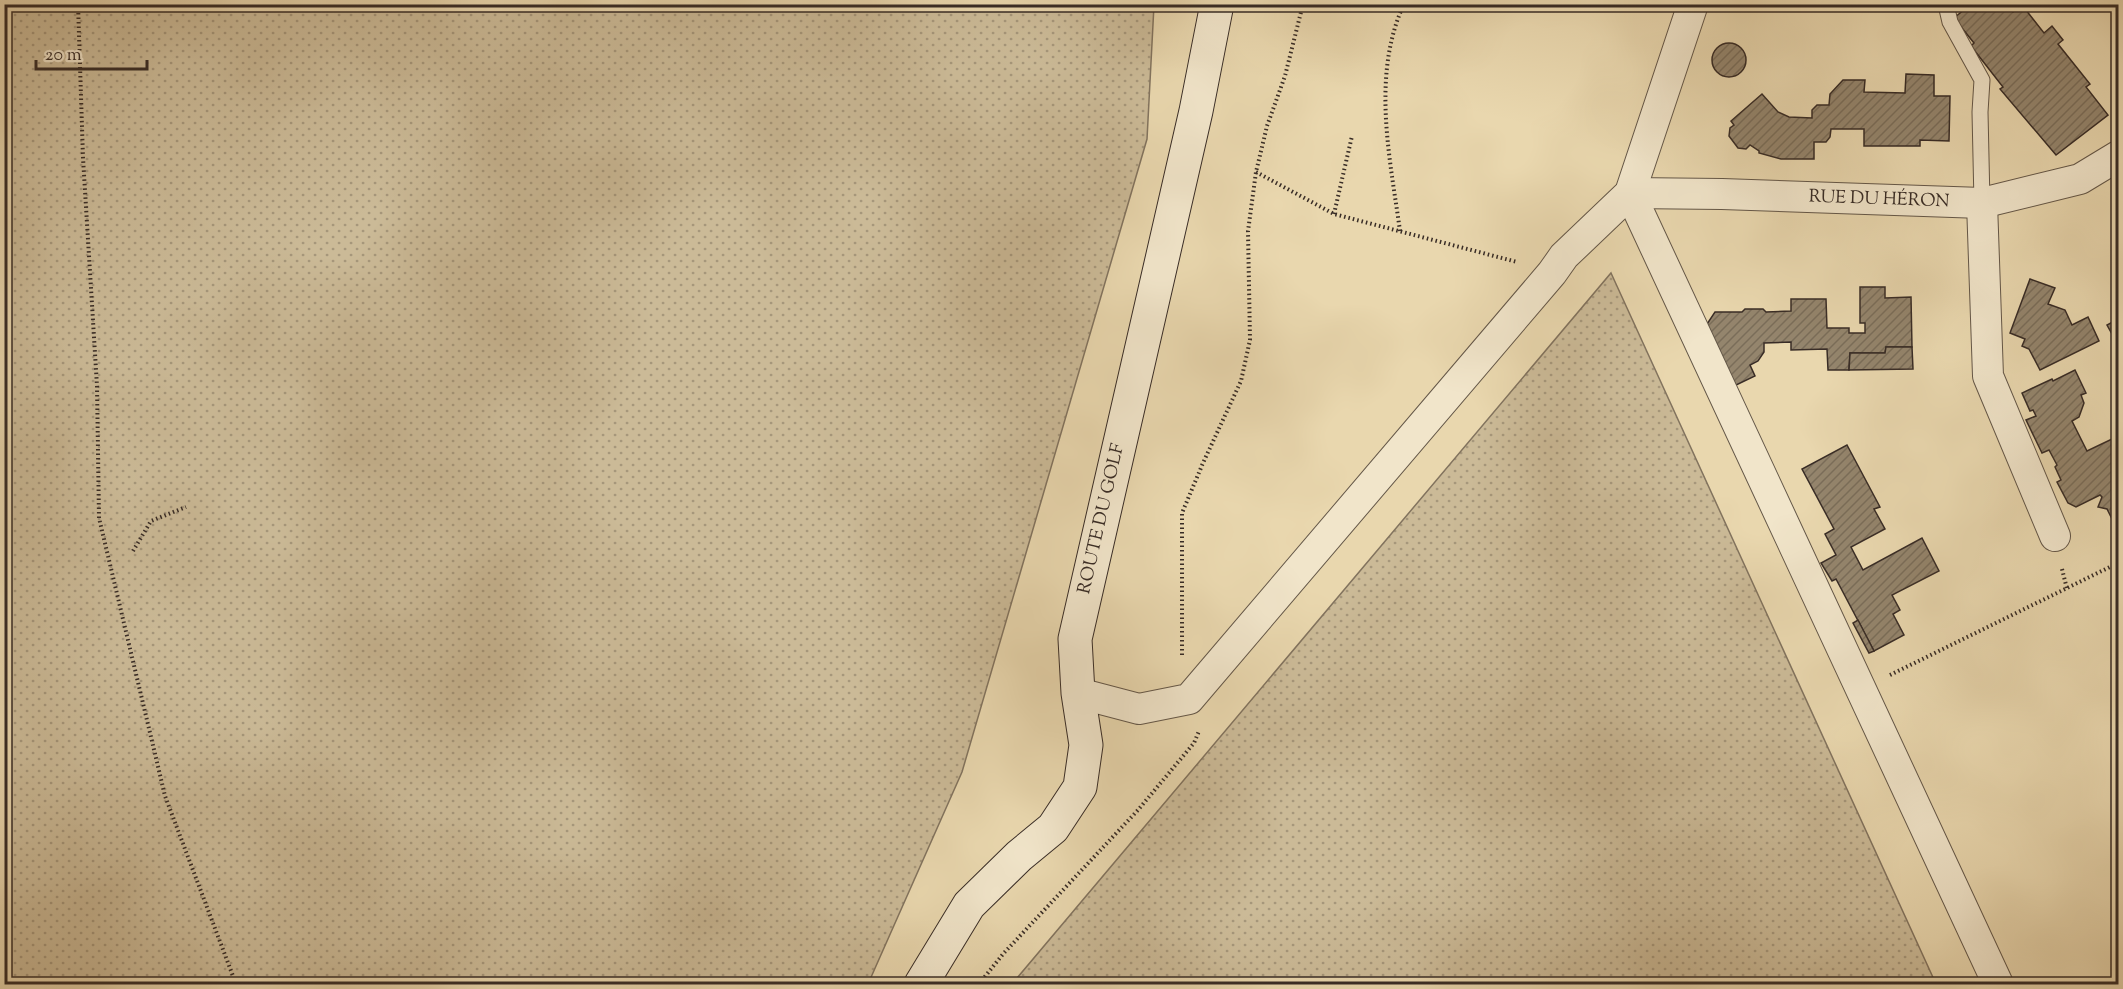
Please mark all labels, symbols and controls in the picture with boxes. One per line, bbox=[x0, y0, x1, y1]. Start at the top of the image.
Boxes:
scale bar bbox=[36, 33, 147, 71]
text: 20 m bbox=[45, 43, 82, 69]
street label: RUE DU HÉRON bbox=[1808, 185, 1950, 215]
street label: ROUTE DU GOLF bbox=[1072, 441, 1132, 597]

